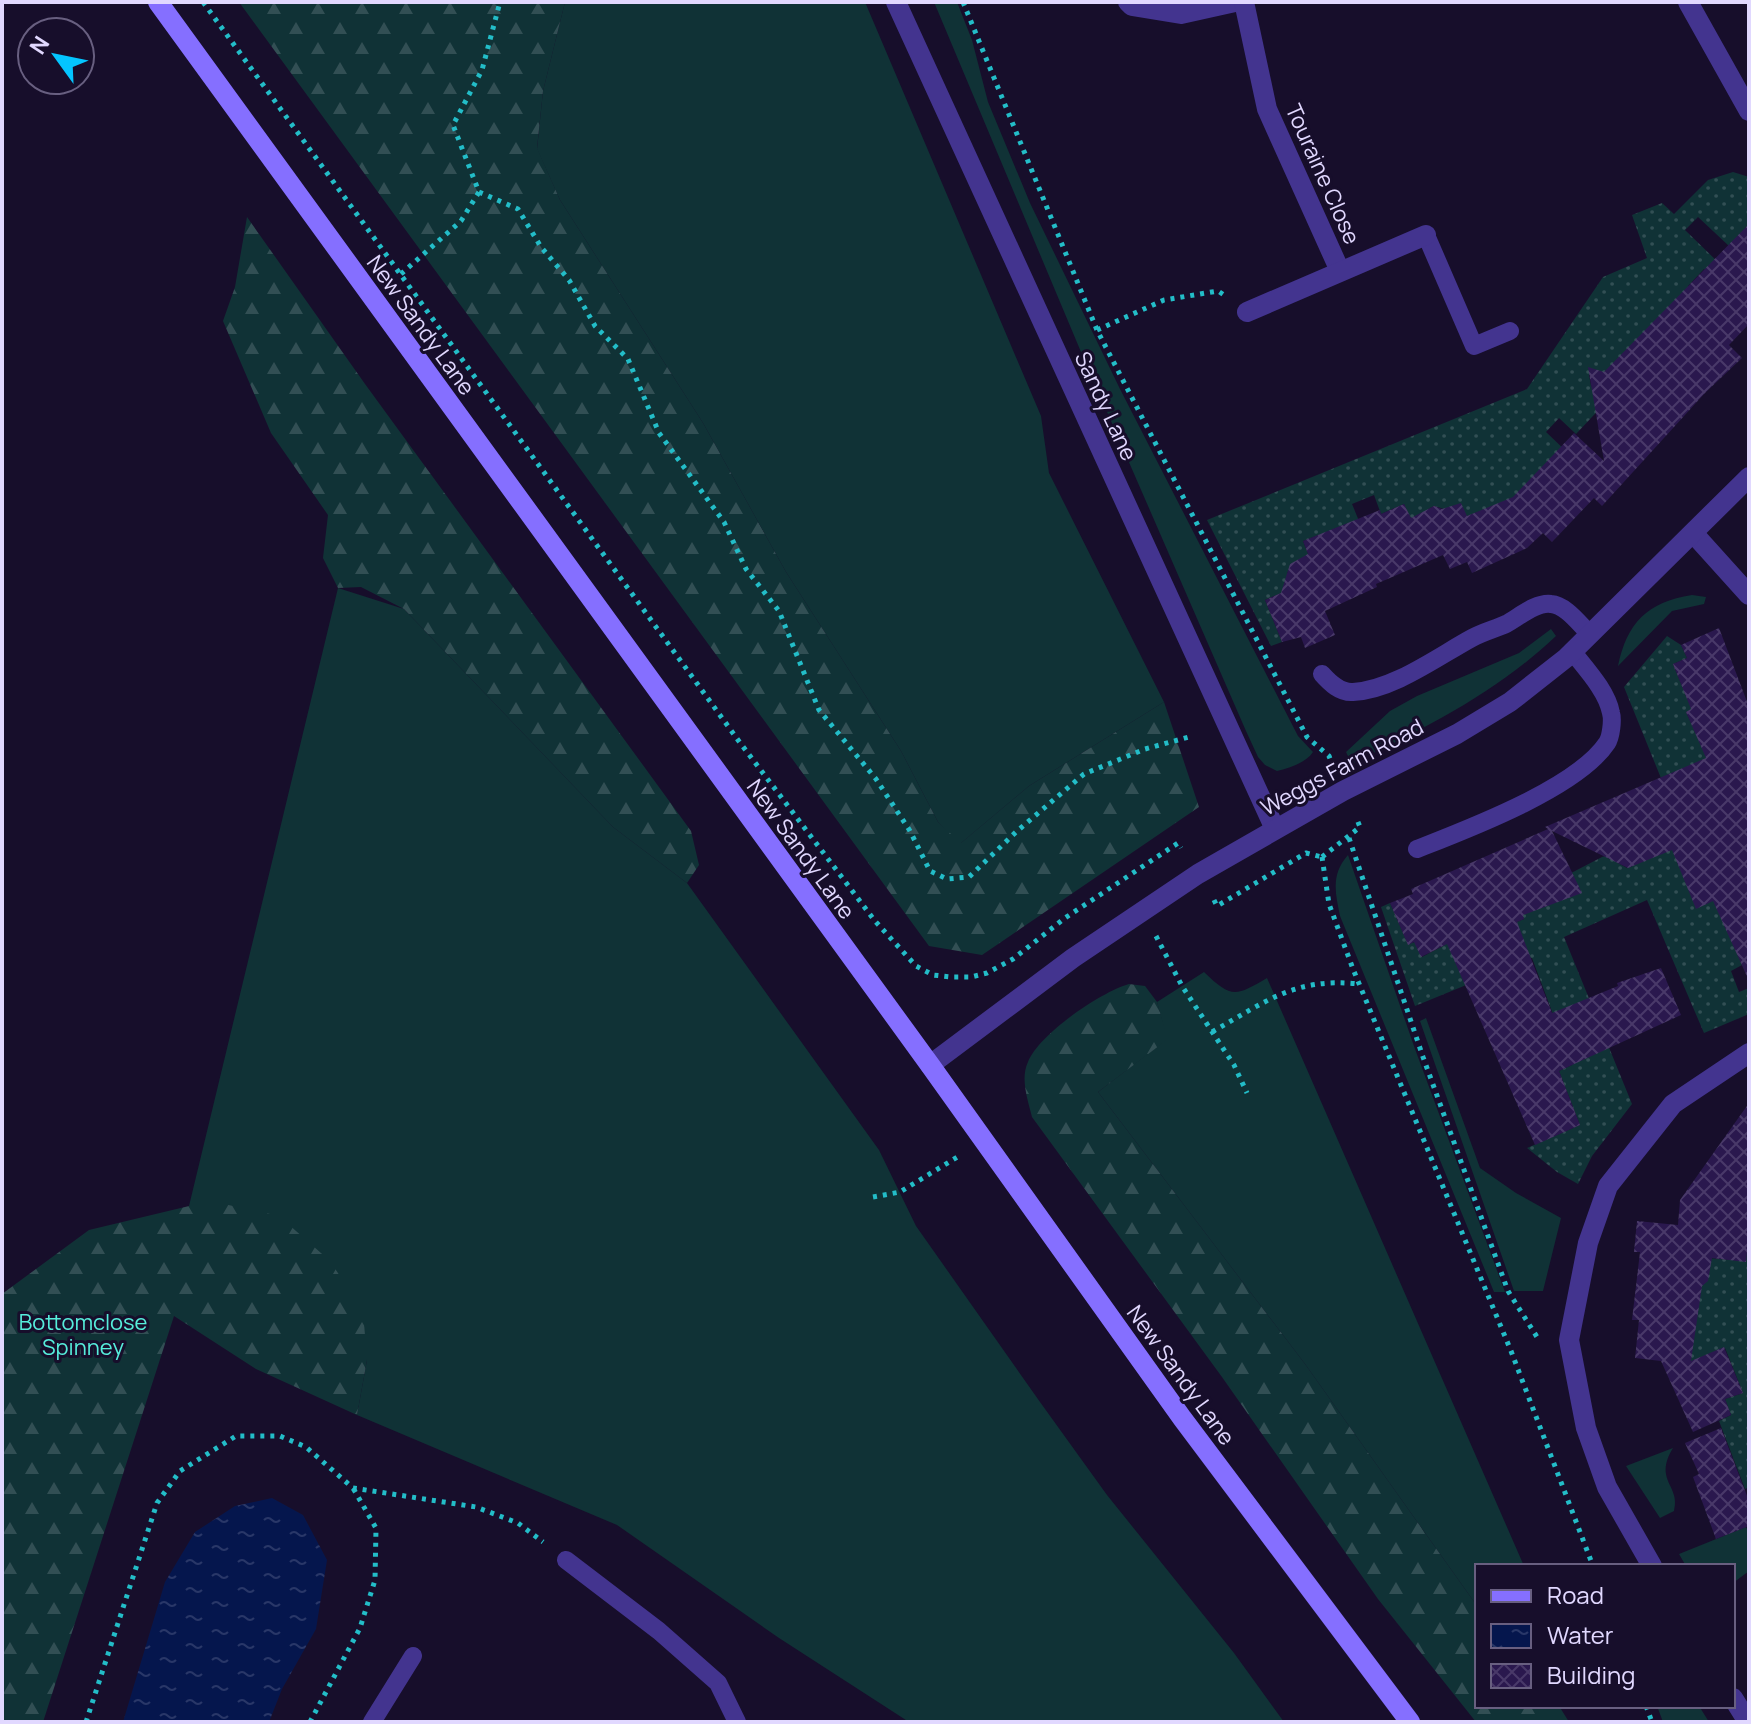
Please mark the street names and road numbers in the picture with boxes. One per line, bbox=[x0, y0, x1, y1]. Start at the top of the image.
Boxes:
street label: Touraine Close bbox=[1279, 99, 1367, 249]
street label: New Sandy Lane bbox=[360, 249, 482, 401]
street label: Sandy Lane bbox=[1068, 347, 1144, 466]
street label: Weggs Farm Road bbox=[1255, 711, 1429, 823]
street label: New Sandy Lane bbox=[740, 773, 862, 925]
street label: New Sandy Lane bbox=[1120, 1299, 1242, 1451]

